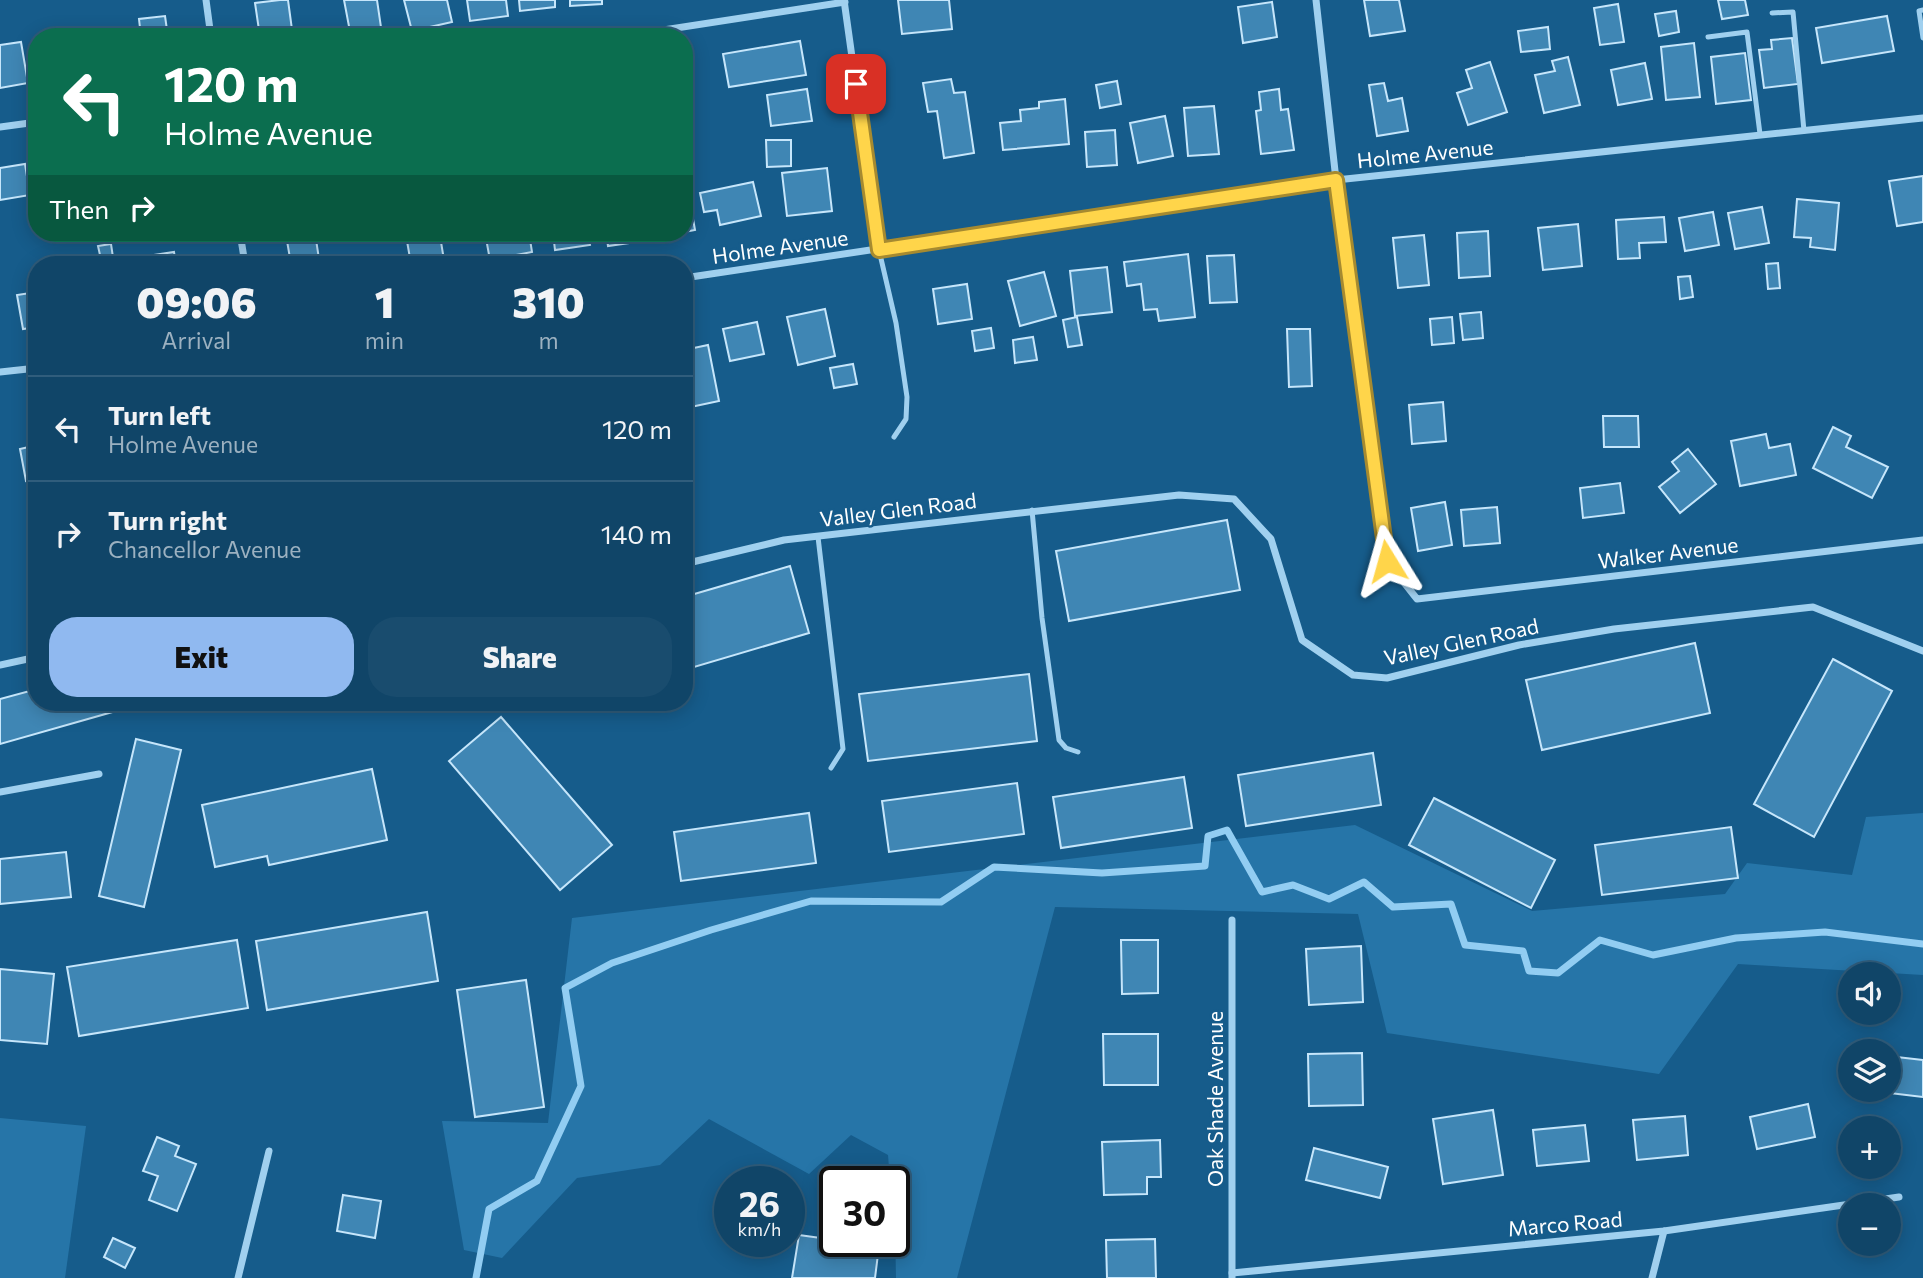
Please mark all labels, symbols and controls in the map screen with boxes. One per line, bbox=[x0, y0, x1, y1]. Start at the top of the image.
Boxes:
text: 120 m bbox=[164, 52, 298, 112]
pin bbox=[826, 54, 886, 114]
icon: left bbox=[49, 56, 140, 147]
icon: arrive bbox=[837, 65, 875, 103]
text: Holme Avenue bbox=[164, 112, 373, 152]
street label: Holme Avenue bbox=[1356, 133, 1494, 173]
icon: right bbox=[123, 189, 161, 227]
text: Then bbox=[49, 193, 109, 224]
street label: Holme Avenue bbox=[710, 224, 850, 268]
text: 09:06 bbox=[136, 275, 257, 327]
text: 1 bbox=[375, 275, 394, 327]
text: 310 bbox=[512, 275, 585, 327]
text: Arrival bbox=[162, 326, 231, 354]
text: min bbox=[365, 326, 404, 354]
text: m bbox=[538, 326, 559, 354]
text: Turn left bbox=[108, 399, 211, 430]
icon: left bbox=[49, 410, 87, 448]
text: 120 m bbox=[602, 413, 672, 444]
text: Holme Avenue bbox=[108, 430, 258, 458]
street label: Valley Glen Road bbox=[818, 487, 978, 531]
text: Turn right bbox=[108, 504, 227, 535]
icon: right bbox=[49, 515, 87, 553]
text: 140 m bbox=[601, 518, 672, 549]
position arrow bbox=[1350, 524, 1424, 598]
street label: Walker Avenue bbox=[1596, 531, 1740, 573]
text: Chancellor Avenue bbox=[108, 535, 301, 563]
street label: Valley Glen Road bbox=[1381, 612, 1541, 670]
button: Exit bbox=[49, 617, 354, 697]
button: Share bbox=[368, 617, 672, 697]
map controls bbox=[1838, 962, 1901, 1256]
button: sound bbox=[1838, 962, 1901, 1025]
street label: Oak Shade Avenue bbox=[1202, 1011, 1227, 1187]
button: layers bbox=[1838, 1039, 1901, 1102]
button: + bbox=[1838, 1116, 1901, 1179]
speed limit sign: 30 bbox=[819, 1166, 910, 1257]
text: 26 bbox=[739, 1181, 780, 1224]
button: − bbox=[1838, 1193, 1901, 1256]
street label: Marco Road bbox=[1507, 1206, 1623, 1240]
text: km/h bbox=[738, 1218, 781, 1240]

